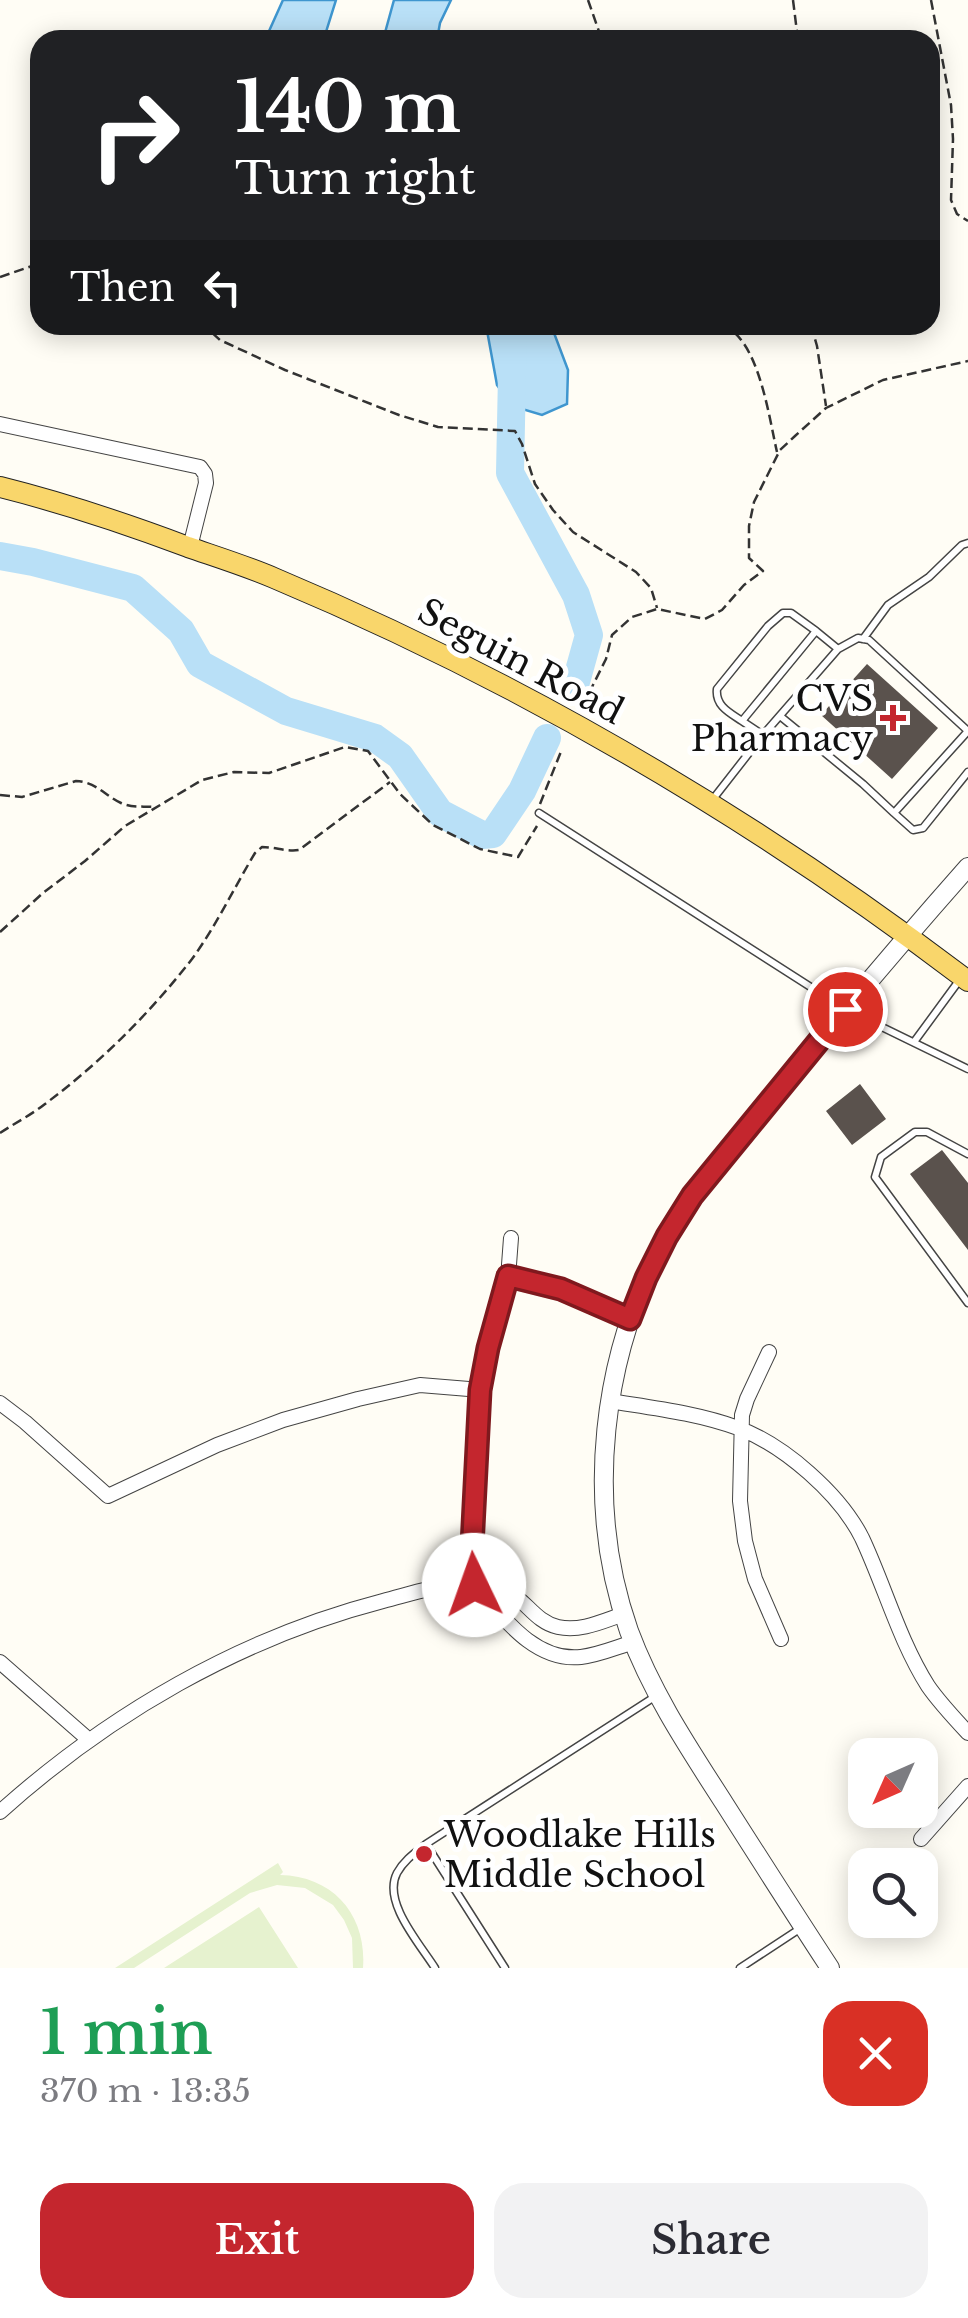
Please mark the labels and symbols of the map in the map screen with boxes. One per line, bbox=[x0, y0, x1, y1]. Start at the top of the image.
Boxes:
street label: Seguin Road bbox=[411, 589, 631, 733]
place label: CVS Pharmacy bbox=[691, 677, 873, 760]
marker: CVS Pharmacy bbox=[882, 707, 904, 729]
pin bbox=[803, 967, 888, 1052]
position arrow bbox=[422, 1533, 526, 1637]
north arrow bbox=[848, 1738, 938, 1828]
place label: Woodlake Hills Middle School bbox=[443, 1813, 716, 1896]
marker: Woodlake Hills Middle School bbox=[413, 1843, 435, 1865]

